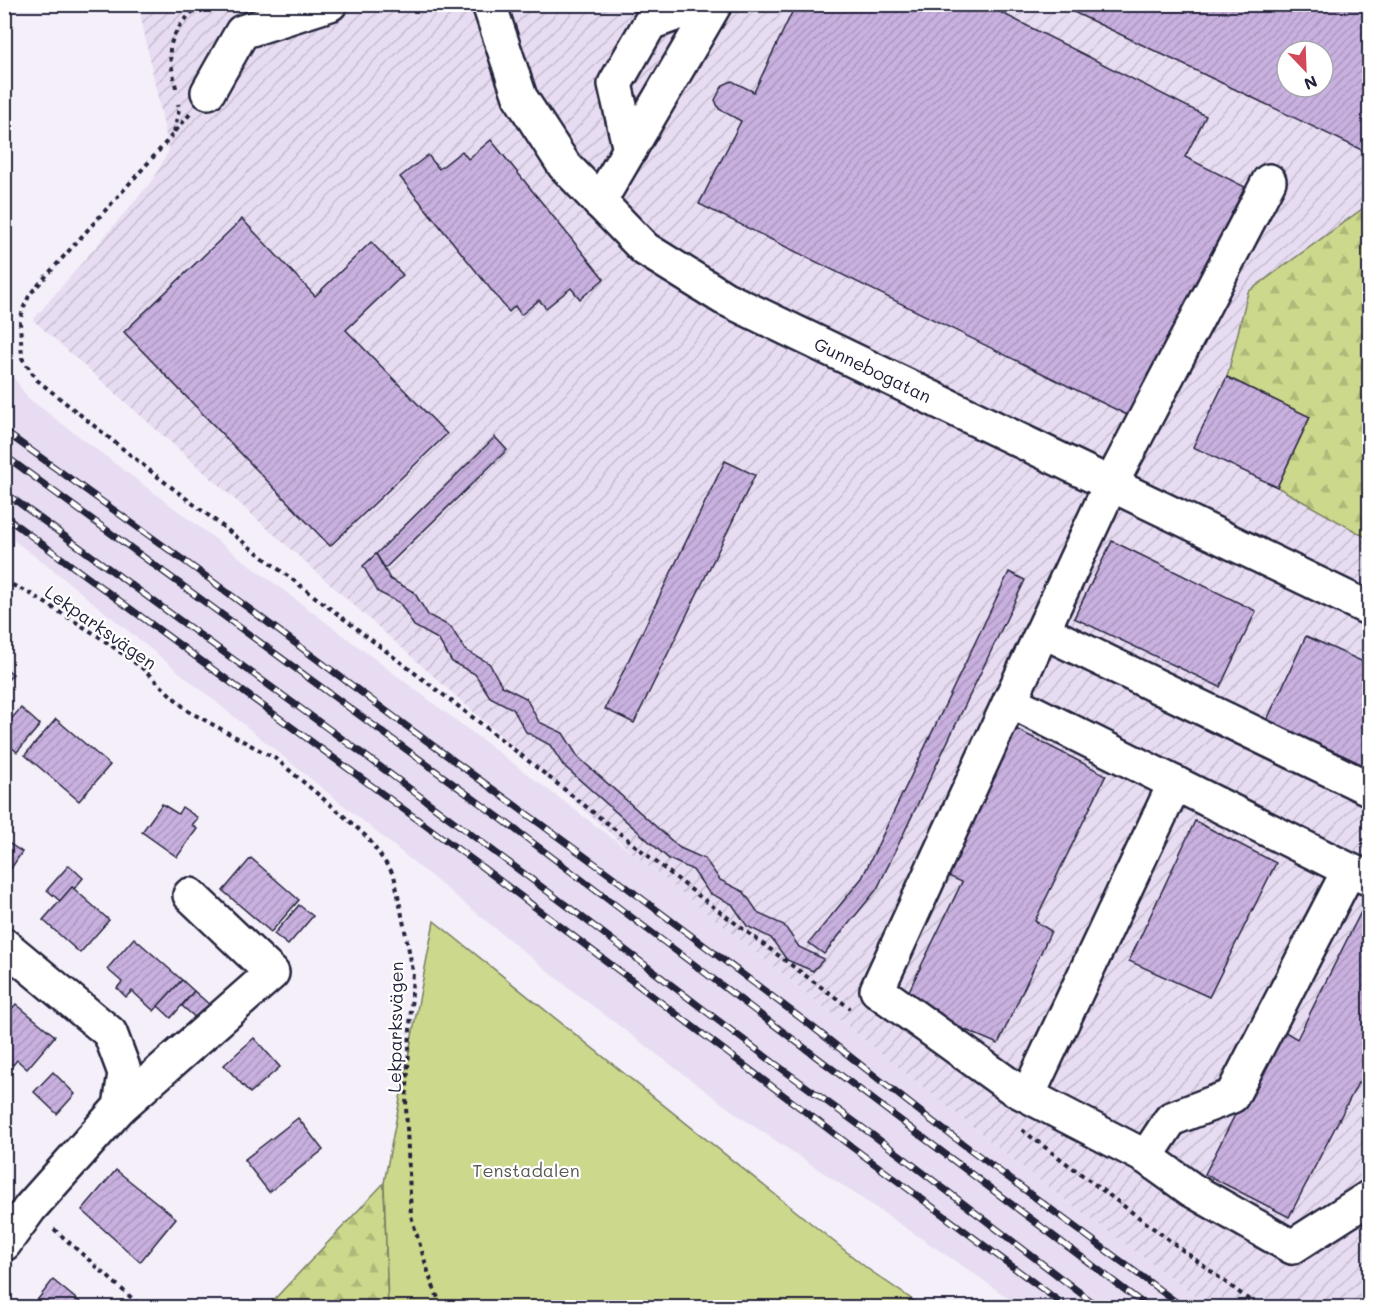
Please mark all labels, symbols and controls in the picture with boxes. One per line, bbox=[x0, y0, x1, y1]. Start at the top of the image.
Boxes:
north arrow bbox=[1275, 39, 1335, 99]
text: N bbox=[1301, 71, 1321, 95]
street label: Gunnebogatan bbox=[810, 331, 936, 408]
street label: Lekparksvägen bbox=[40, 579, 162, 675]
street label: Lekparksvägen bbox=[382, 961, 408, 1093]
park label: Tenstadalen bbox=[472, 1158, 580, 1182]

